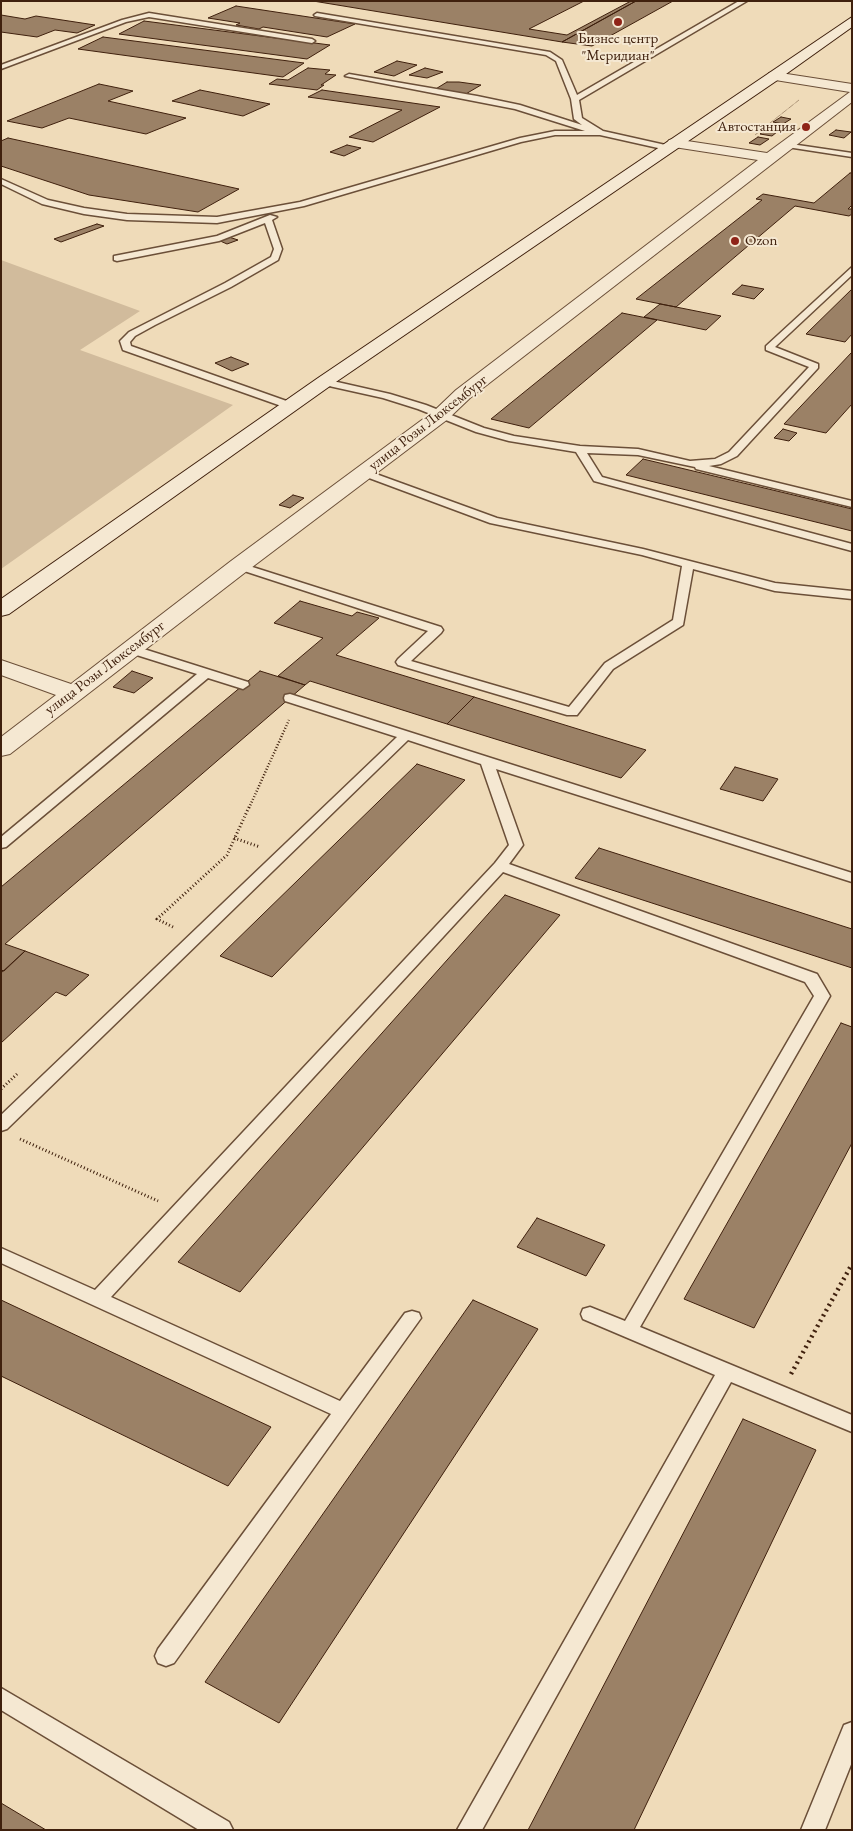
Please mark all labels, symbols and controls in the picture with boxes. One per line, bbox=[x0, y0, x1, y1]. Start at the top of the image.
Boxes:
marker: Бизнес центр "Меридиан" bbox=[612, 16, 624, 28]
place label: Бизнес центр "Меридиан" bbox=[578, 30, 658, 65]
place label: Автостанция bbox=[717, 118, 796, 136]
marker: Автостанция bbox=[800, 121, 812, 133]
place label: Ozon bbox=[745, 232, 777, 250]
marker: Ozon bbox=[729, 235, 741, 247]
street label: улица Розы Люксембург bbox=[365, 371, 491, 475]
street label: улица Розы Люксембург bbox=[41, 617, 169, 719]

